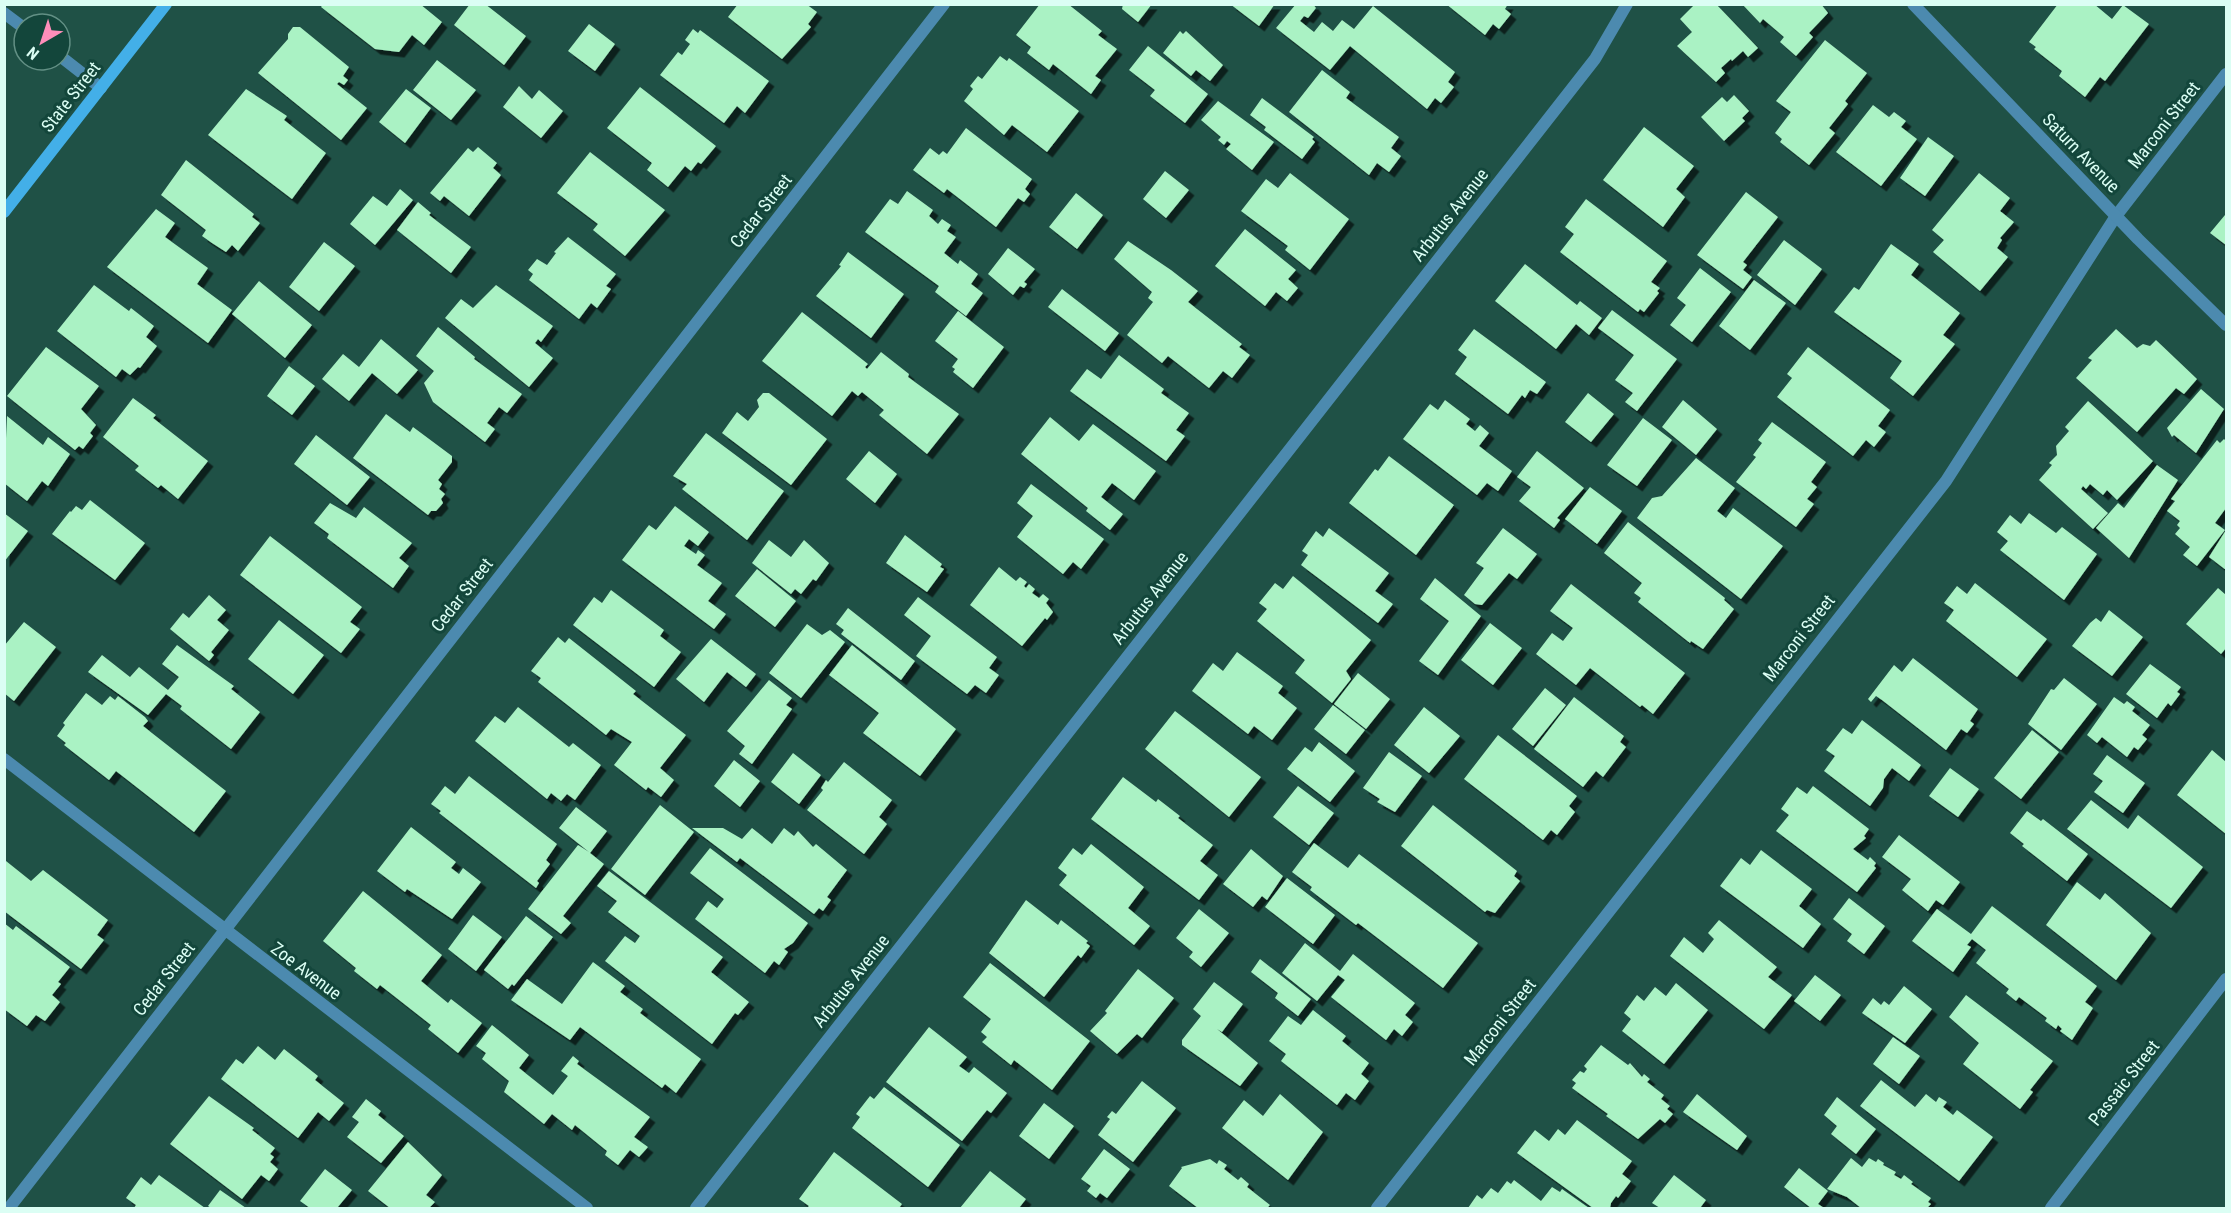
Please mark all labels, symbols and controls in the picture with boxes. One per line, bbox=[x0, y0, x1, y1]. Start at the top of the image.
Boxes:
north arrow bbox=[12, 12, 72, 72]
text: N bbox=[23, 43, 43, 64]
street label: State Street bbox=[37, 57, 105, 136]
street label: Marconi Street bbox=[2123, 77, 2204, 172]
street label: Saturn Avenue bbox=[2038, 109, 2124, 197]
street label: Arbutus Avenue bbox=[1407, 164, 1492, 265]
street label: Cedar Street bbox=[725, 170, 796, 252]
street label: Arbutus Avenue bbox=[1107, 547, 1192, 648]
street label: Cedar Street bbox=[426, 554, 497, 636]
street label: Marconi Street bbox=[1758, 590, 1839, 685]
street label: Arbutus Avenue bbox=[808, 930, 893, 1031]
street label: Zoe Avenue bbox=[267, 937, 346, 1004]
street label: Cedar Street bbox=[128, 938, 199, 1020]
street label: Marconi Street bbox=[1459, 974, 1540, 1069]
street label: Passaic Street bbox=[2084, 1036, 2163, 1129]

